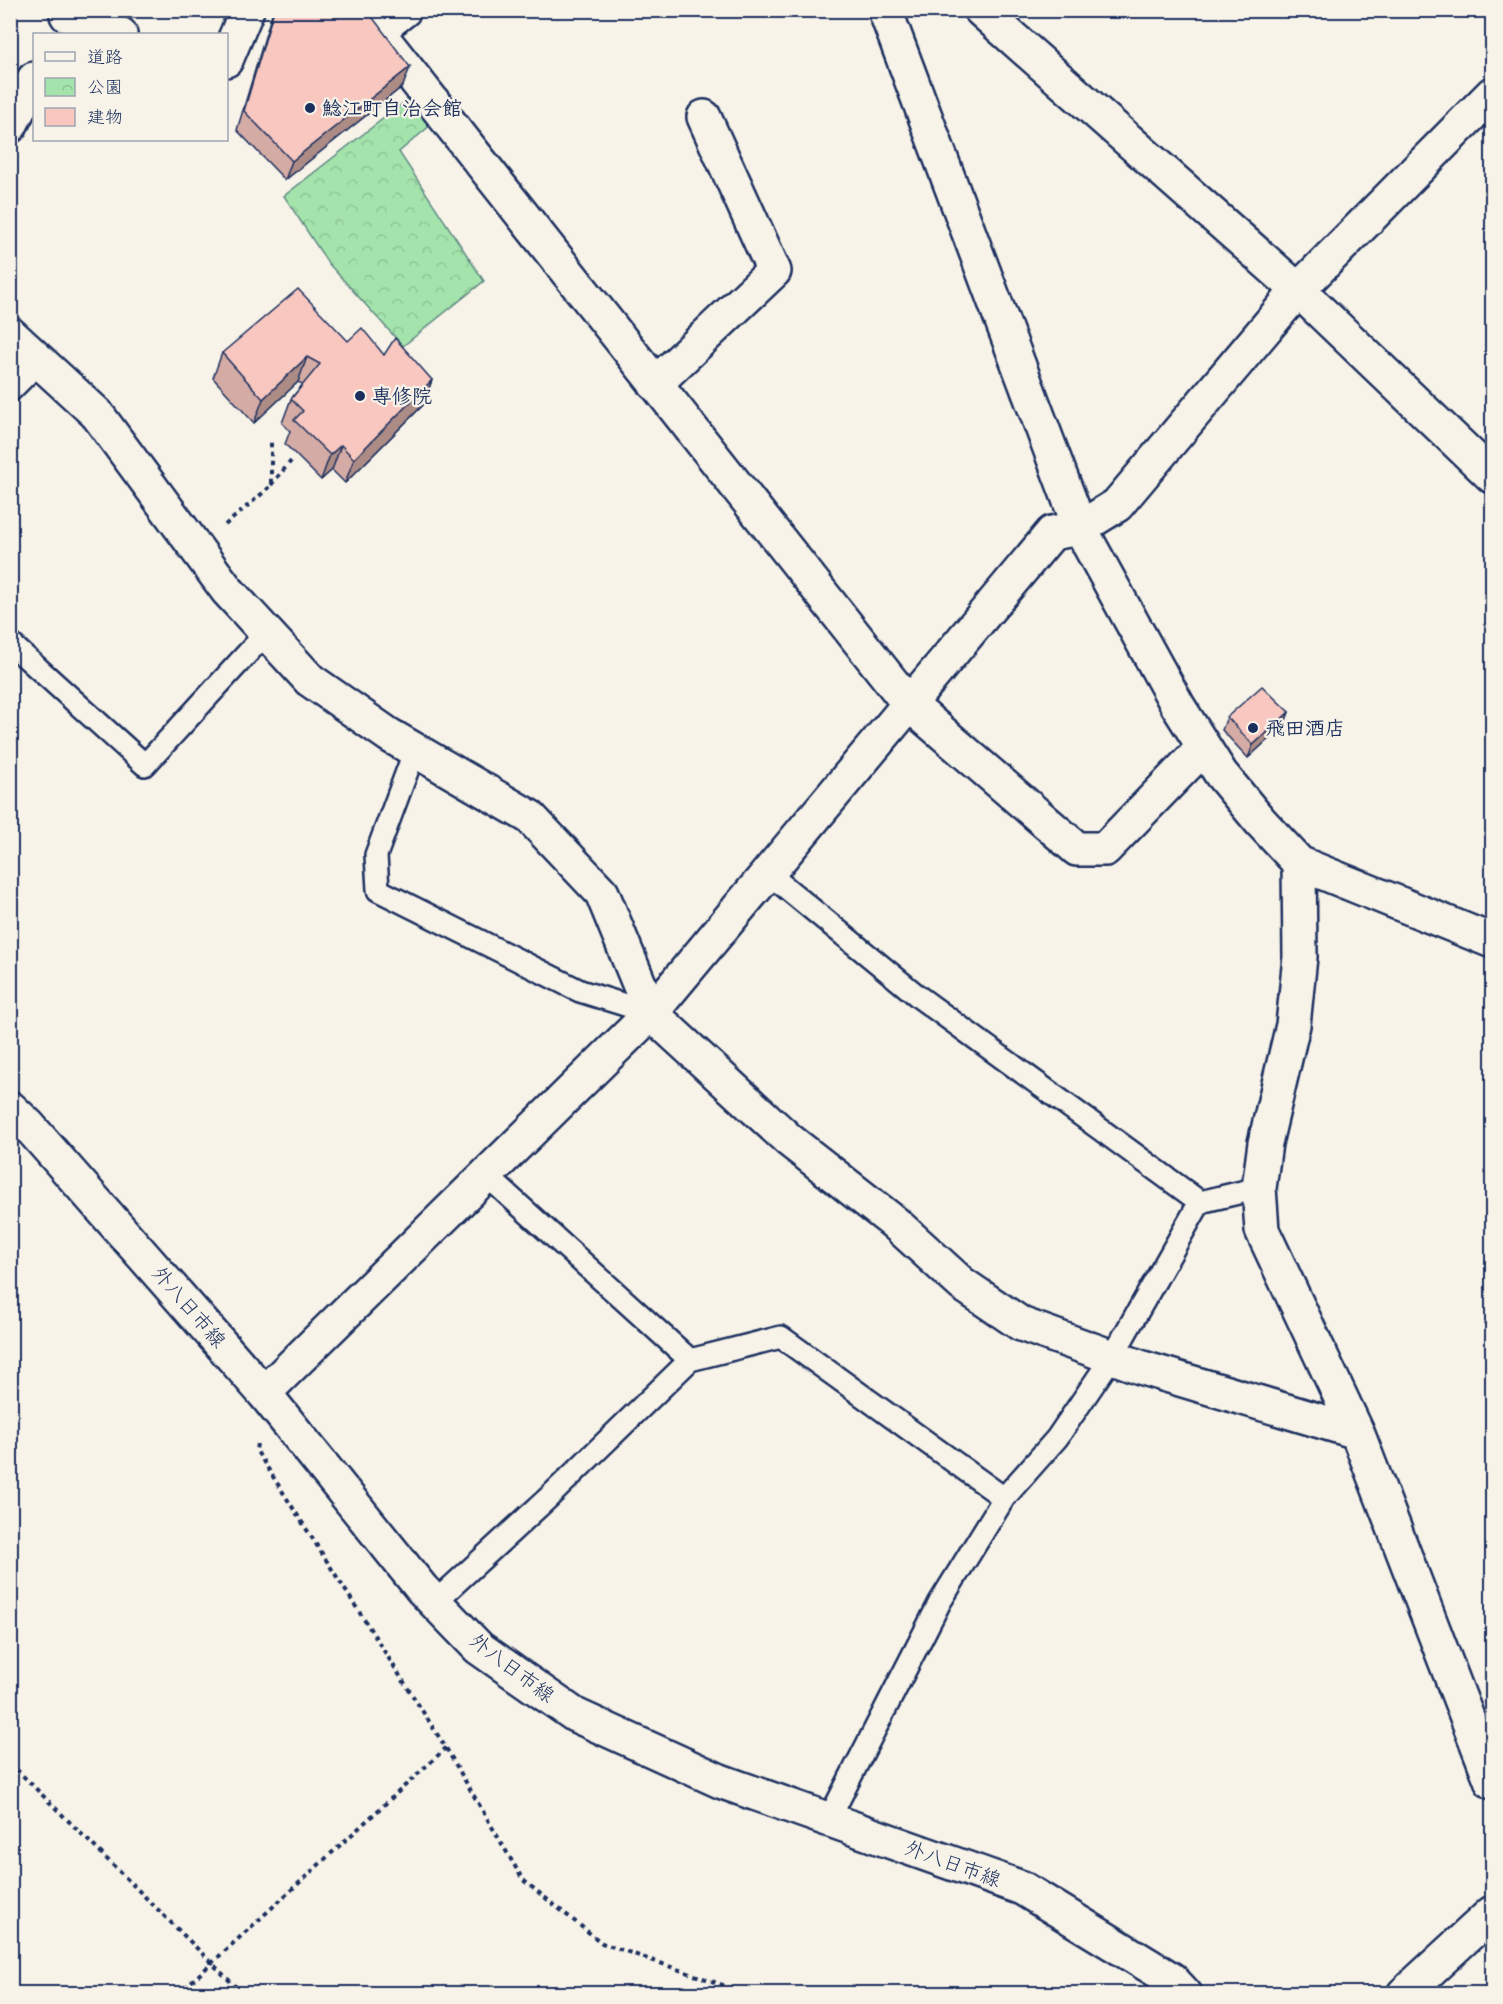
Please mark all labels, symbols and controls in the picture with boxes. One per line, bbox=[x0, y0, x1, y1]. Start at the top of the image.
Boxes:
legend bbox=[33, 33, 228, 141]
text: 道路 bbox=[87, 47, 123, 68]
text: 公園 bbox=[87, 77, 123, 98]
place label: 鯰江町自治会館 bbox=[322, 97, 462, 120]
marker: 鯰江町自治会館 bbox=[303, 101, 317, 115]
text: 建物 bbox=[87, 107, 123, 128]
place label: 専修院 bbox=[372, 385, 432, 408]
marker: 専修院 bbox=[353, 389, 367, 403]
place label: 飛田酒店 bbox=[1265, 717, 1345, 740]
marker: 飛田酒店 bbox=[1246, 721, 1260, 735]
street label: 外八日市線 bbox=[148, 1262, 230, 1352]
street label: 外八日市線 bbox=[465, 1629, 559, 1707]
street label: 外八日市線 bbox=[902, 1836, 1004, 1892]

